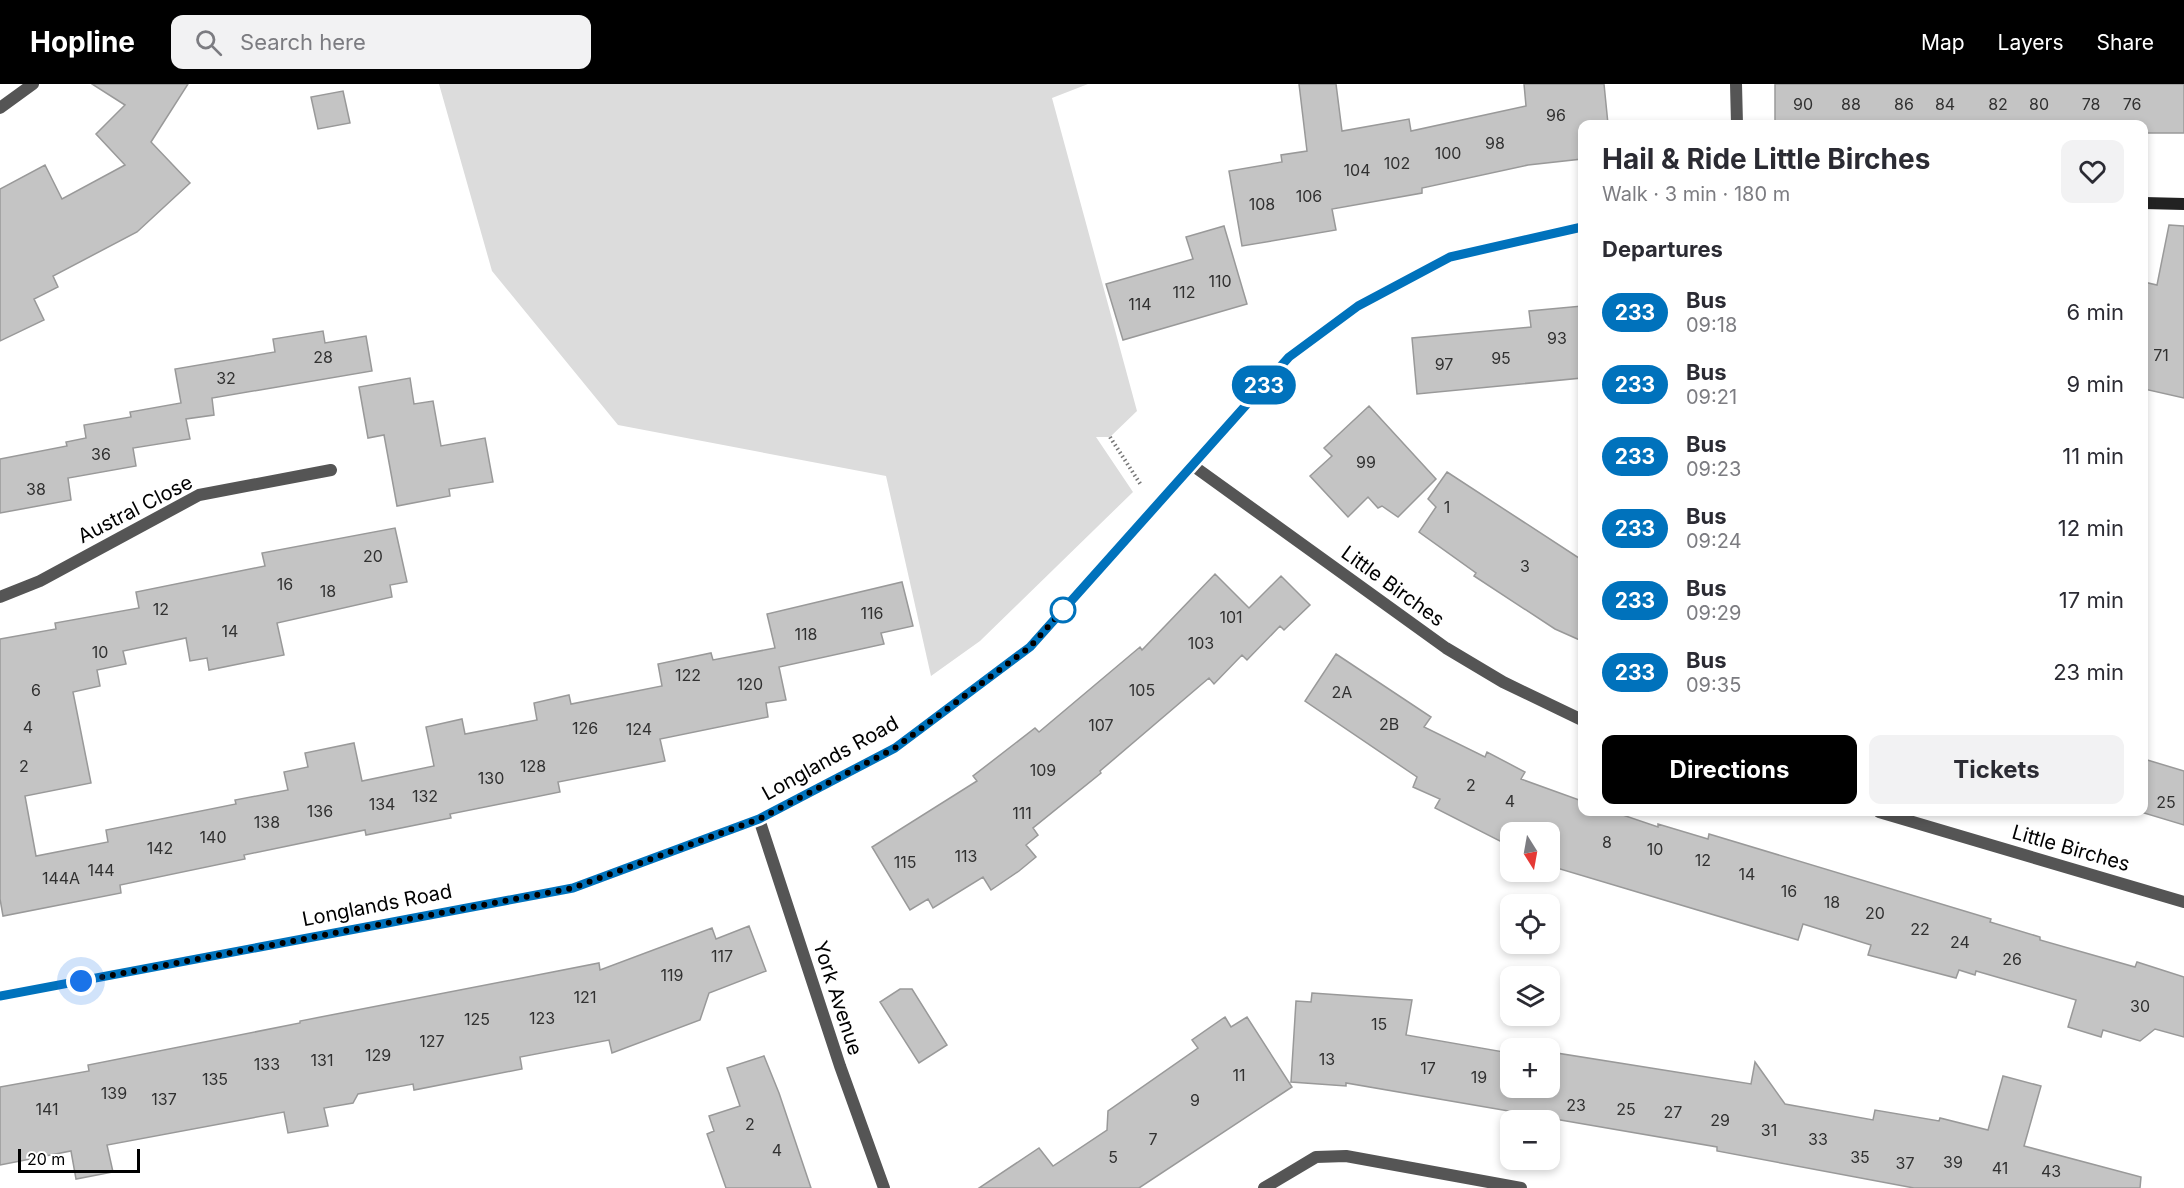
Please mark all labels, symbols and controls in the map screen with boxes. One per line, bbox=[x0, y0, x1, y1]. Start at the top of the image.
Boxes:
search box bbox=[171, 15, 591, 69]
text: Hopline bbox=[30, 25, 135, 59]
icon: search bbox=[192, 26, 225, 59]
text: Search here bbox=[240, 29, 366, 55]
text: Map bbox=[1921, 30, 1965, 55]
text: Layers bbox=[1998, 30, 2064, 55]
text: Share bbox=[2097, 30, 2154, 55]
house number: 90 bbox=[1793, 94, 1813, 114]
house number: 88 bbox=[1841, 94, 1861, 114]
house number: 86 bbox=[1894, 94, 1914, 114]
house number: 84 bbox=[1935, 94, 1955, 114]
house number: 82 bbox=[1988, 94, 2008, 114]
house number: 80 bbox=[2029, 94, 2049, 114]
house number: 78 bbox=[2082, 94, 2100, 114]
house number: 76 bbox=[2123, 94, 2141, 114]
house number: 96 bbox=[1546, 105, 1566, 125]
house number: 98 bbox=[1485, 133, 1505, 153]
button: heart bbox=[2061, 140, 2124, 203]
text: Hail & Ride Little Birches bbox=[1602, 142, 1930, 176]
house number: 100 bbox=[1435, 143, 1461, 163]
house number: 102 bbox=[1384, 153, 1410, 173]
house number: 104 bbox=[1344, 160, 1370, 180]
text: Walk · 3 min · 180 m bbox=[1602, 182, 1790, 206]
house number: 106 bbox=[1296, 186, 1322, 206]
house number: 108 bbox=[1249, 194, 1275, 214]
text: Departures bbox=[1602, 236, 1723, 262]
house number: 110 bbox=[1208, 271, 1232, 291]
house number: 112 bbox=[1173, 282, 1195, 302]
text: Bus bbox=[1686, 287, 1727, 313]
house number: 114 bbox=[1128, 294, 1152, 314]
text: 6 min bbox=[2067, 299, 2124, 325]
text: 233 bbox=[1615, 300, 1655, 325]
text: 09:18 bbox=[1686, 313, 1737, 337]
house number: 93 bbox=[1547, 328, 1567, 348]
house number: 71 bbox=[2153, 345, 2169, 365]
house number: 28 bbox=[313, 347, 333, 367]
house number: 95 bbox=[1491, 348, 1511, 368]
house number: 97 bbox=[1435, 354, 1453, 374]
text: Bus bbox=[1686, 359, 1727, 385]
line badge: 233 bbox=[1230, 366, 1298, 404]
house number: 32 bbox=[216, 368, 236, 388]
text: 9 min bbox=[2067, 371, 2124, 397]
text: 233 bbox=[1615, 372, 1655, 397]
text: 233 bbox=[1244, 373, 1284, 398]
text: 09:21 bbox=[1686, 385, 1737, 409]
text: Bus bbox=[1686, 431, 1727, 457]
text: 11 min bbox=[2062, 443, 2124, 469]
house number: 36 bbox=[91, 444, 111, 464]
text: 233 bbox=[1615, 444, 1655, 469]
house number: 99 bbox=[1356, 452, 1376, 472]
text: 09:23 bbox=[1686, 457, 1741, 481]
street label: Austral Close bbox=[74, 470, 196, 548]
house number: 38 bbox=[26, 479, 46, 499]
house number: 1 bbox=[1444, 497, 1450, 517]
text: Bus bbox=[1686, 503, 1727, 529]
text: 12 min bbox=[2058, 515, 2124, 541]
text: 233 bbox=[1615, 516, 1655, 541]
text: 09:24 bbox=[1686, 529, 1742, 553]
street label: Little Birches bbox=[1337, 541, 1449, 631]
house number: 20 bbox=[363, 546, 383, 566]
house number: 3 bbox=[1520, 556, 1530, 576]
house number: 16 bbox=[277, 574, 293, 594]
text: Bus bbox=[1686, 575, 1727, 601]
house number: 18 bbox=[320, 581, 336, 601]
text: 17 min bbox=[2059, 587, 2124, 613]
text: 233 bbox=[1615, 588, 1655, 613]
unlabelled marker bbox=[1050, 597, 1076, 623]
house number: 12 bbox=[153, 599, 169, 619]
text: 09:29 bbox=[1686, 601, 1741, 625]
house number: 116 bbox=[861, 603, 883, 623]
house number: 101 bbox=[1219, 607, 1243, 627]
house number: 14 bbox=[222, 621, 238, 641]
house number: 118 bbox=[795, 624, 817, 644]
house number: 103 bbox=[1188, 633, 1214, 653]
house number: 10 bbox=[92, 642, 108, 662]
text: Bus bbox=[1686, 647, 1727, 673]
text: 23 min bbox=[2053, 659, 2124, 685]
text: 233 bbox=[1615, 660, 1655, 685]
house number: 122 bbox=[675, 665, 701, 685]
text: 09:35 bbox=[1686, 673, 1741, 697]
house number: 120 bbox=[737, 674, 763, 694]
house number: 6 bbox=[31, 680, 41, 700]
house number: 105 bbox=[1129, 680, 1155, 700]
house number: 2A bbox=[1332, 682, 1352, 702]
street label: Longlands Road bbox=[758, 711, 902, 805]
house number: 2B bbox=[1379, 714, 1399, 734]
house number: 107 bbox=[1088, 715, 1114, 735]
house number: 4 bbox=[23, 717, 33, 737]
house number: 126 bbox=[572, 718, 598, 738]
house number: 124 bbox=[626, 719, 652, 739]
button: Directions bbox=[1602, 735, 1857, 804]
button: Tickets bbox=[1869, 735, 2124, 804]
house number: 2 bbox=[19, 756, 29, 776]
house number: 128 bbox=[520, 756, 546, 776]
house number: 109 bbox=[1030, 760, 1056, 780]
house number: 130 bbox=[478, 768, 504, 788]
house number: 2 bbox=[1466, 775, 1476, 795]
house number: 132 bbox=[412, 786, 438, 806]
house number: 4 bbox=[1505, 791, 1515, 811]
house number: 25 bbox=[2156, 792, 2176, 812]
house number: 134 bbox=[369, 794, 395, 814]
house number: 136 bbox=[307, 801, 333, 821]
house number: 111 bbox=[1012, 803, 1032, 823]
house number: 138 bbox=[254, 812, 280, 832]
street label: Little Birches bbox=[2009, 820, 2133, 876]
north arrow bbox=[1500, 822, 1560, 882]
map controls bbox=[1500, 822, 1560, 1170]
house number: 140 bbox=[200, 827, 226, 847]
house number: 8 bbox=[1602, 832, 1612, 852]
house number: 142 bbox=[147, 838, 173, 858]
house number: 10 bbox=[1647, 839, 1663, 859]
house number: 113 bbox=[955, 846, 977, 866]
house number: 12 bbox=[1695, 850, 1711, 870]
house number: 115 bbox=[894, 852, 916, 872]
house number: 144 bbox=[87, 860, 115, 880]
house number: 14 bbox=[1739, 864, 1755, 884]
house number: 144A bbox=[42, 868, 80, 888]
street label: Longlands Road bbox=[300, 879, 454, 931]
house number: 16 bbox=[1781, 881, 1797, 901]
house number: 18 bbox=[1824, 892, 1840, 912]
button: locate bbox=[1500, 894, 1560, 954]
house number: 20 bbox=[1865, 903, 1885, 923]
house number: 22 bbox=[1910, 919, 1930, 939]
house number: 24 bbox=[1950, 932, 1970, 952]
street label: York Avenue bbox=[808, 938, 868, 1058]
house number: 117 bbox=[711, 946, 733, 966]
house number: 26 bbox=[2002, 949, 2022, 969]
house number: 119 bbox=[661, 965, 683, 985]
your location bbox=[66, 966, 96, 996]
button: layers bbox=[1500, 966, 1560, 1026]
house number: 121 bbox=[574, 987, 596, 1007]
house number: 30 bbox=[2130, 996, 2150, 1016]
house number: 123 bbox=[529, 1008, 555, 1028]
house number: 125 bbox=[464, 1009, 490, 1029]
house number: 15 bbox=[1371, 1014, 1387, 1034]
house number: 127 bbox=[419, 1031, 445, 1051]
button: + bbox=[1500, 1038, 1560, 1098]
house number: 129 bbox=[365, 1045, 391, 1065]
house number: 13 bbox=[1319, 1049, 1335, 1069]
house number: 131 bbox=[311, 1050, 333, 1070]
house number: 133 bbox=[254, 1054, 280, 1074]
house number: 17 bbox=[1420, 1058, 1436, 1078]
house number: 11 bbox=[1232, 1065, 1246, 1085]
house number: 19 bbox=[1471, 1067, 1487, 1087]
house number: 135 bbox=[202, 1069, 228, 1089]
house number: 139 bbox=[101, 1083, 127, 1103]
house number: 137 bbox=[151, 1089, 177, 1109]
house number: 9 bbox=[1190, 1090, 1200, 1110]
house number: 23 bbox=[1566, 1095, 1586, 1115]
house number: 141 bbox=[35, 1099, 59, 1119]
house number: 25 bbox=[1616, 1099, 1636, 1119]
house number: 27 bbox=[1664, 1102, 1682, 1122]
button: − bbox=[1500, 1110, 1560, 1170]
house number: 29 bbox=[1710, 1110, 1730, 1130]
house number: 2 bbox=[745, 1114, 755, 1134]
house number: 31 bbox=[1761, 1120, 1777, 1140]
house number: 7 bbox=[1148, 1129, 1158, 1149]
house number: 33 bbox=[1808, 1129, 1828, 1149]
house number: 4 bbox=[772, 1140, 782, 1160]
scale bar bbox=[18, 1146, 140, 1174]
house number: 5 bbox=[1108, 1147, 1118, 1167]
house number: 35 bbox=[1850, 1147, 1870, 1167]
text: 20 m bbox=[27, 1149, 65, 1169]
house number: 39 bbox=[1943, 1152, 1963, 1172]
house number: 37 bbox=[1896, 1153, 1914, 1173]
house number: 41 bbox=[1992, 1158, 2008, 1178]
house number: 43 bbox=[2041, 1161, 2061, 1181]

